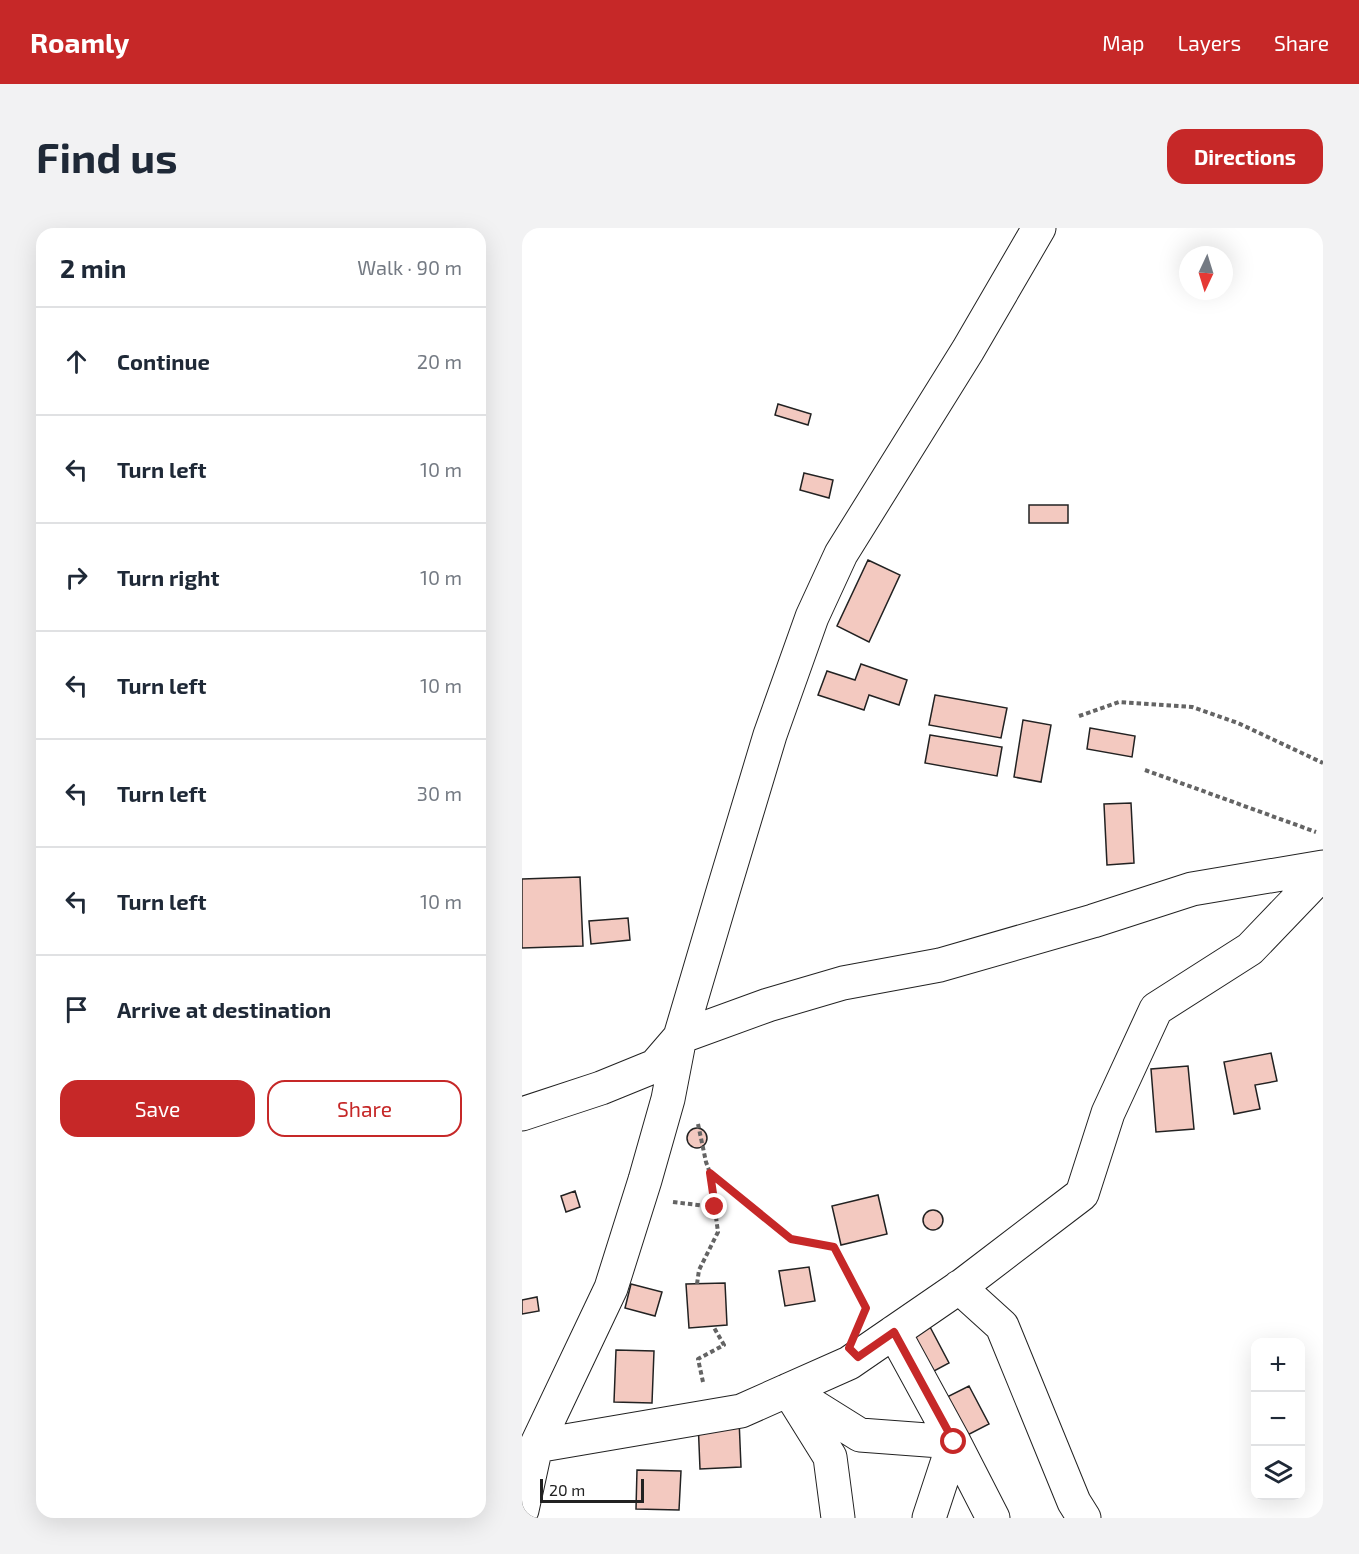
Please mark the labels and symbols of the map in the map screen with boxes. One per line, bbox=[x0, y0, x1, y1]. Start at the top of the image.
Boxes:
north arrow bbox=[1179, 246, 1233, 300]
route end bbox=[701, 1193, 727, 1219]
route start bbox=[940, 1428, 966, 1454]
scale bar bbox=[540, 1476, 644, 1504]

